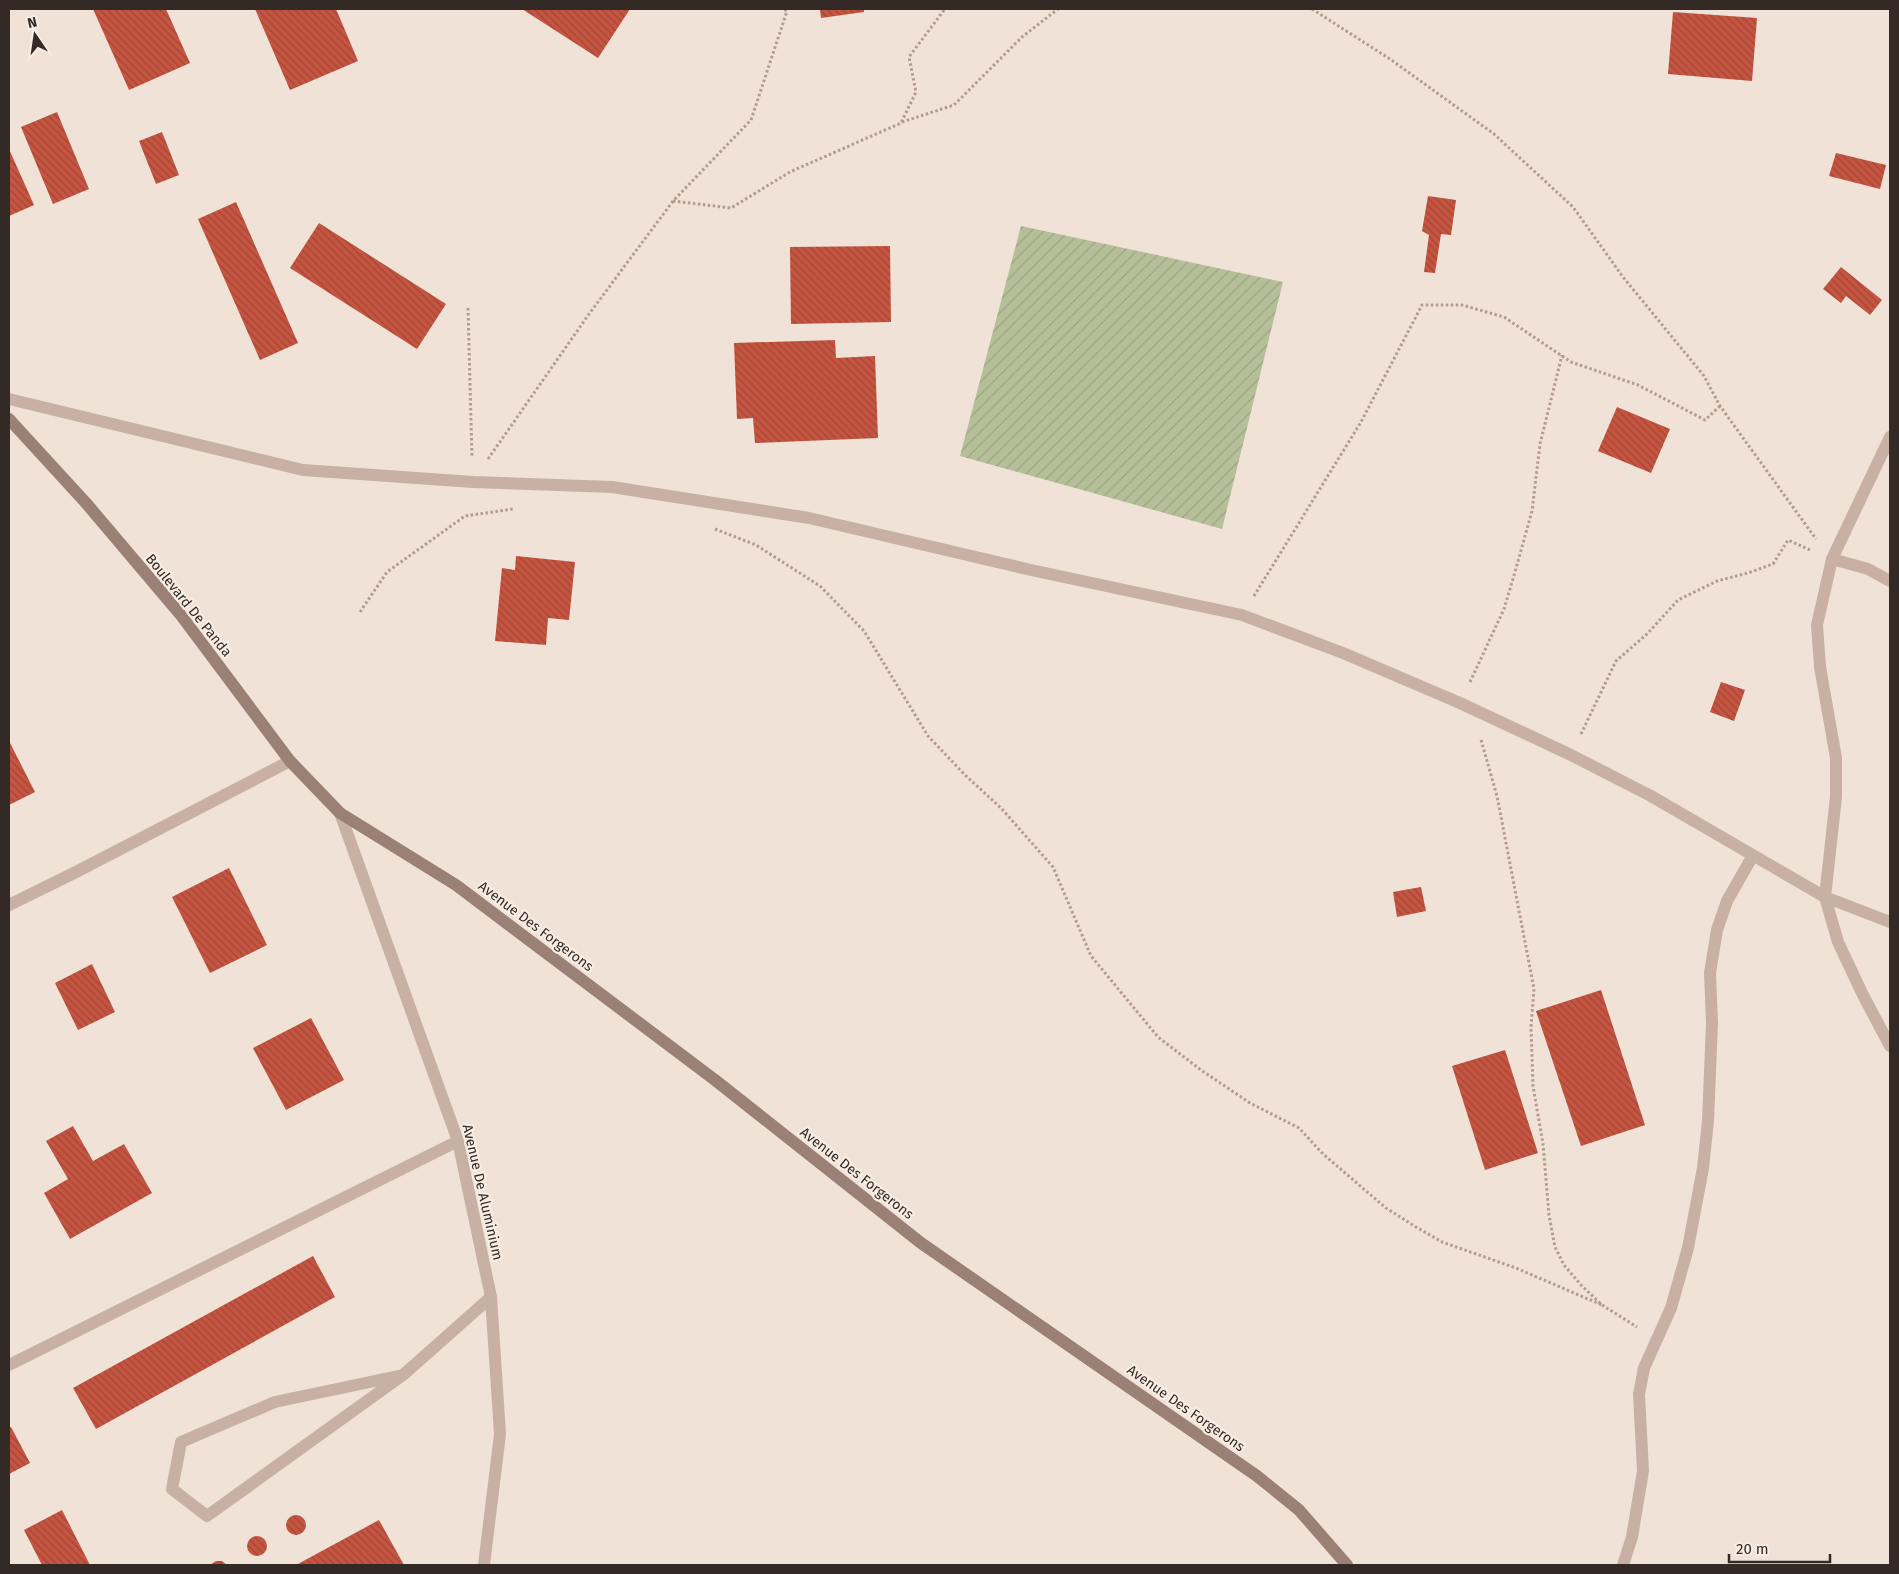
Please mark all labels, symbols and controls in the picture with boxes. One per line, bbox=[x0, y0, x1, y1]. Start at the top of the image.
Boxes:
north arrow bbox=[10, 10, 60, 60]
text: N bbox=[26, 13, 39, 32]
street label: Boulevard De Panda bbox=[142, 550, 235, 660]
street label: Avenue Des Forgerons bbox=[475, 878, 597, 975]
street label: Avenue De Aluminium bbox=[459, 1122, 506, 1262]
street label: Avenue Des Forgerons bbox=[797, 1124, 917, 1223]
street label: Avenue Des Forgerons bbox=[1124, 1361, 1248, 1456]
scale bar bbox=[1729, 1532, 1830, 1564]
text: 20 m bbox=[1736, 1540, 1769, 1558]

